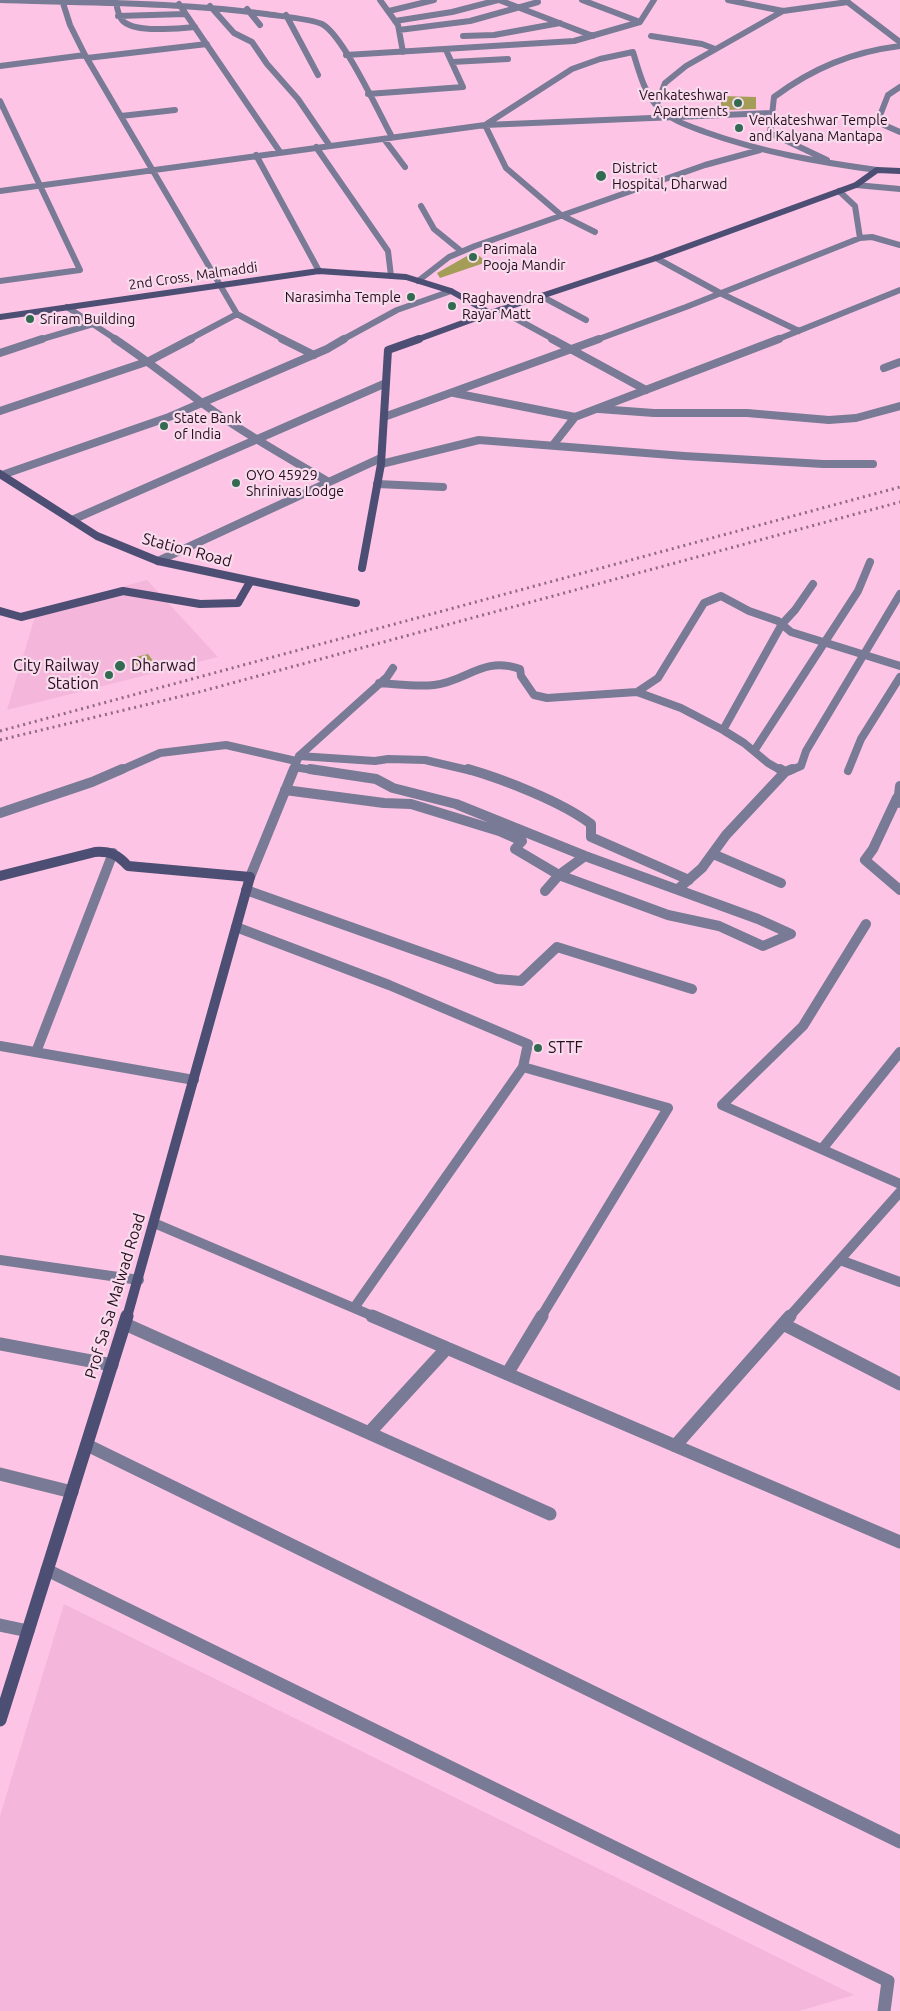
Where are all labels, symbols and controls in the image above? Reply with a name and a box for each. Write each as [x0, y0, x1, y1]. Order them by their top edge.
place label: Venkateshwar Apartments [639, 87, 728, 120]
marker: Venkateshwar Apartments [732, 97, 744, 109]
place label: Venkateshwar Temple and Kalyana Mantapa [749, 112, 888, 144]
marker: Venkateshwar Temple and Kalyana Mantapa [733, 122, 745, 134]
place label: District Hospital, Dharwad [612, 160, 728, 192]
marker: District Hospital, Dharwad [594, 169, 608, 183]
place label: Parimala Pooja Mandir [483, 241, 566, 274]
marker: Parimala Pooja Mandir [467, 251, 479, 263]
street label: 2nd Cross, Malmaddi [127, 259, 259, 293]
place label: Narasimha Temple [285, 289, 401, 305]
place label: Raghavendra Rayar Matt [462, 290, 544, 322]
marker: Narasimha Temple [405, 291, 417, 303]
marker: Raghavendra Rayar Matt [446, 300, 458, 312]
place label: Sriram Building [40, 311, 135, 327]
marker: Sriram Building [24, 313, 36, 325]
place label: State Bank of India [174, 410, 242, 442]
marker: State Bank of India [158, 420, 170, 432]
place label: OYO 45929 Shrinivas Lodge [246, 467, 344, 500]
marker: OYO 45929 Shrinivas Lodge [230, 477, 242, 489]
street label: Station Road [140, 529, 234, 571]
place label: City Railway Station [13, 656, 99, 694]
place label: Dharwad [131, 656, 196, 676]
marker: Dharwad [113, 659, 127, 673]
marker: City Railway Station [103, 669, 115, 681]
place label: STTF [548, 1038, 583, 1058]
marker: STTF [532, 1042, 544, 1054]
street label: Prof Sa Sa Malwad Road [81, 1211, 149, 1381]

